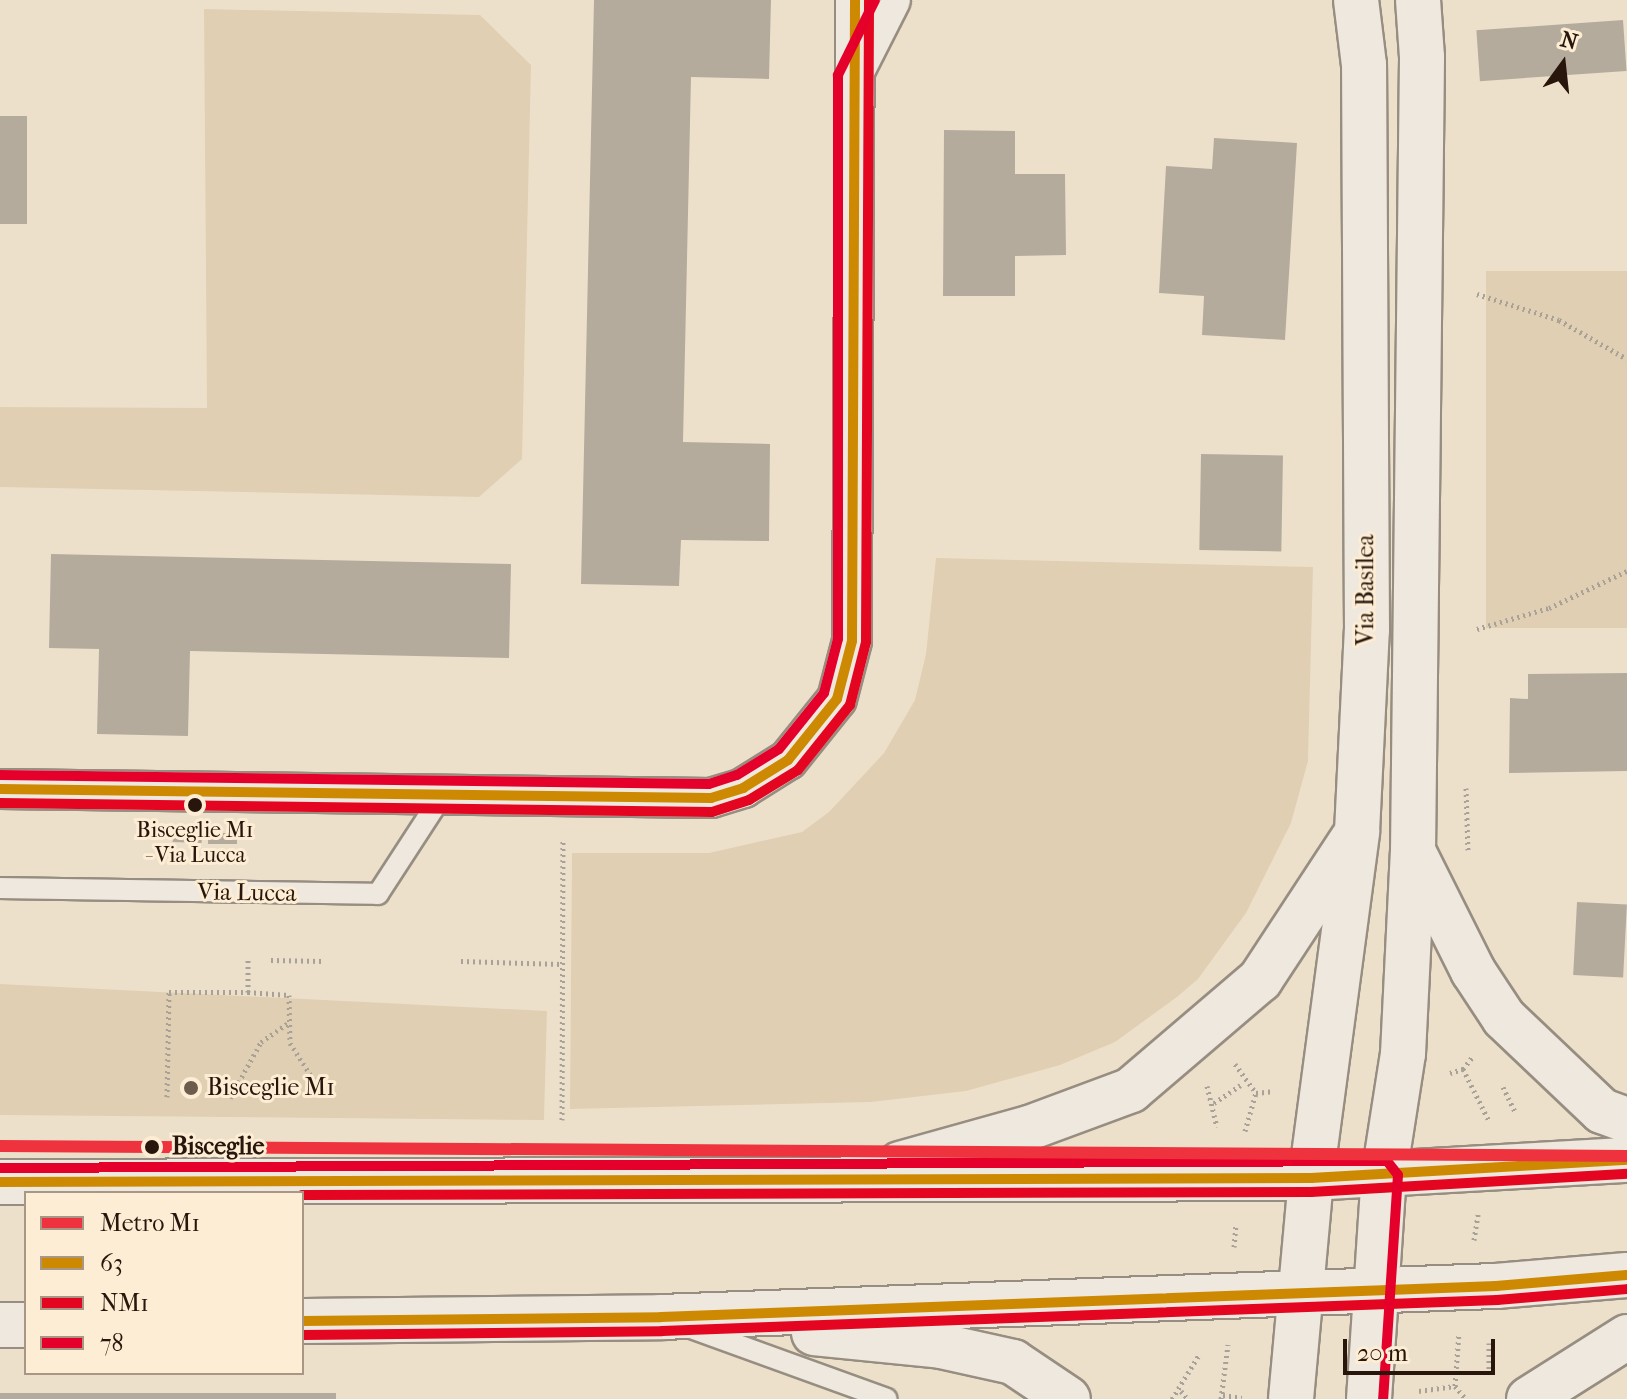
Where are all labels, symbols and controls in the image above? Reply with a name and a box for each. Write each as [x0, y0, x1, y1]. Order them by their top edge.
north arrow [1523, 24, 1603, 104]
text: N [1558, 26, 1581, 56]
street label: Via Basilea [1352, 535, 1380, 645]
marker: Bisceglie M1 - Via Lucca [187, 797, 203, 813]
place label: Bisceglie M1 - Via Lucca [136, 817, 254, 868]
street label: Via Lucca [197, 878, 297, 908]
place label: Bisceglie M1 [207, 1074, 335, 1102]
marker: Bisceglie M1 [182, 1079, 200, 1097]
place label: Bisceglie [172, 1133, 264, 1161]
marker: Bisceglie [139, 1134, 165, 1160]
legend [24, 1191, 304, 1375]
text: Metro M1 [100, 1209, 200, 1237]
text: 63 [100, 1249, 123, 1277]
text: NM1 [100, 1289, 149, 1317]
scale bar [1347, 1323, 1499, 1373]
text: 78 [100, 1329, 124, 1357]
text: 20 m [1357, 1339, 1408, 1367]

